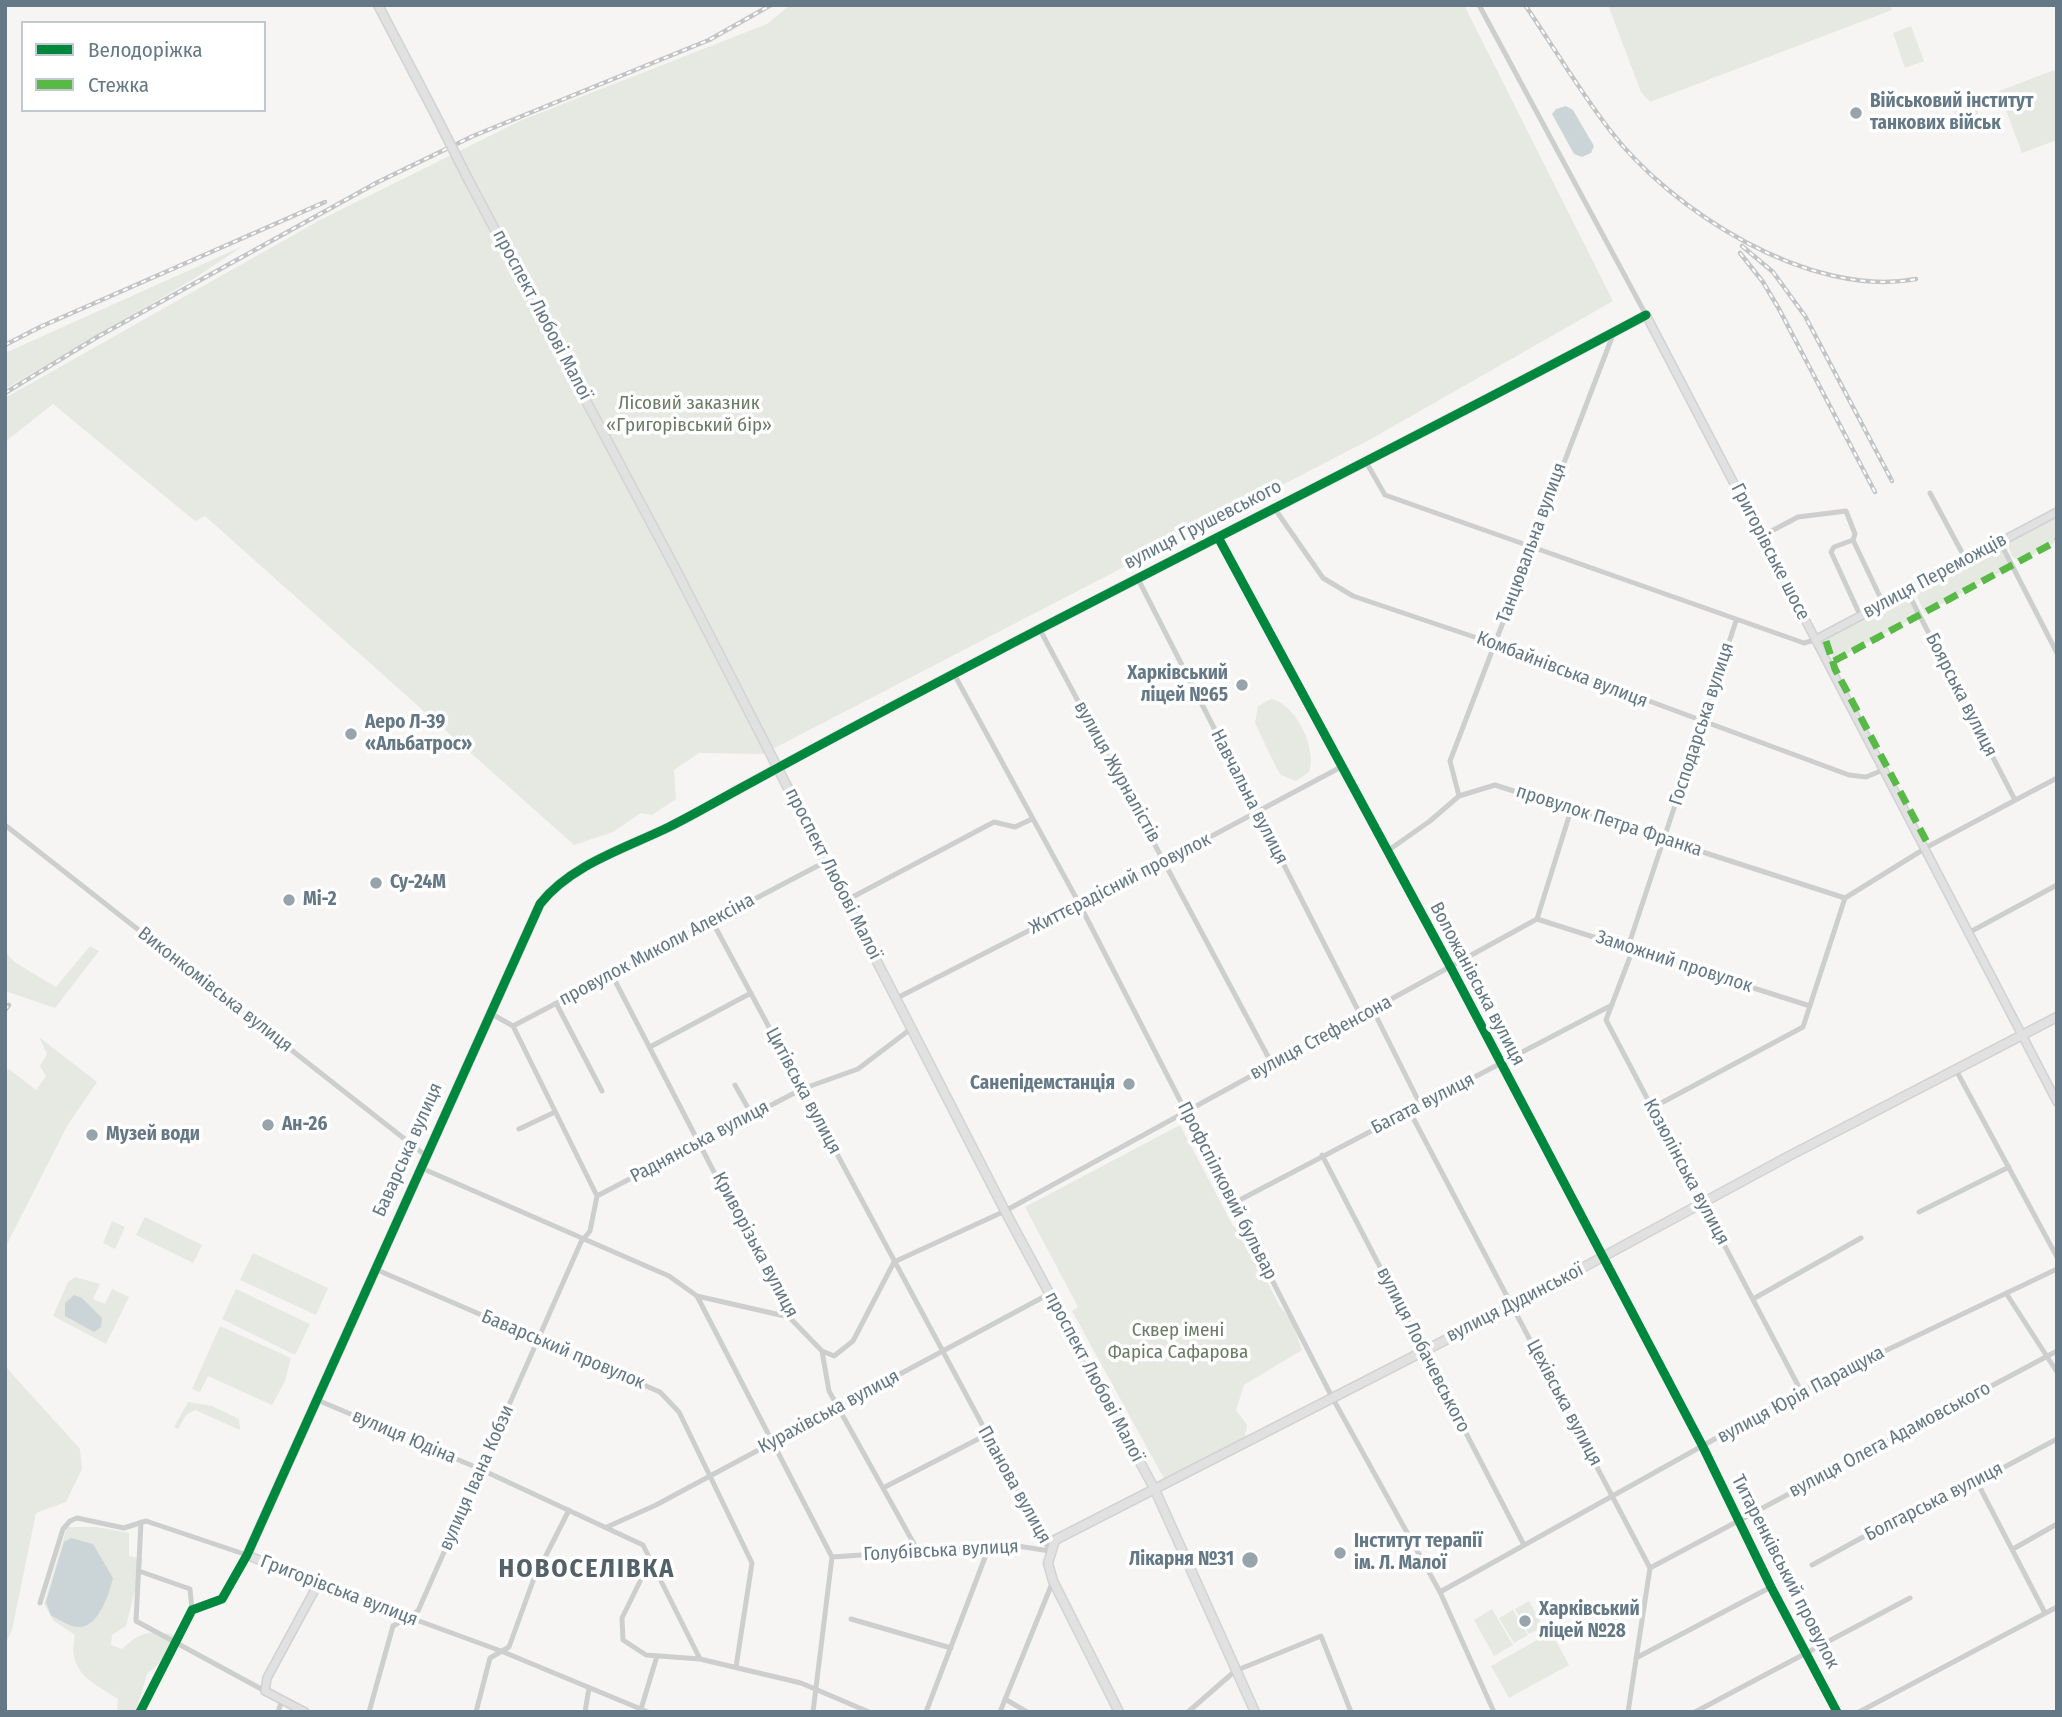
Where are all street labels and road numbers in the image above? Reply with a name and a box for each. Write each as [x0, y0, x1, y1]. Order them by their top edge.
street label: проспект Любові Малої [487, 226, 597, 404]
street label: Танцювальна вулиця [1492, 460, 1572, 626]
street label: вулиця Грушевського [1120, 475, 1286, 575]
street label: Григорівське шосе [1726, 480, 1814, 624]
street label: вулиця Переможців [1859, 528, 2011, 624]
street label: Комбайнівська вулиця [1473, 627, 1651, 713]
street label: Боярська вулиця [1920, 629, 2002, 761]
street label: Господарська вулиця [1665, 640, 1739, 808]
street label: вулиця Журналістів [1069, 697, 1165, 847]
street label: Навчальна вулиця [1205, 726, 1293, 868]
street label: провулок Петра Франка [1513, 780, 1705, 862]
street label: проспект Любові Малої [780, 784, 886, 964]
street label: Життєрадісний провулок [1025, 828, 1215, 940]
street label: провулок Миколи Алексіна [555, 889, 759, 1011]
street label: Воложанівська вулиця [1424, 898, 1530, 1070]
street label: Виконкомівська вулиця [133, 922, 297, 1058]
street label: Заможний провулок [1593, 926, 1755, 998]
street label: вулиця Стефенсона [1246, 991, 1396, 1085]
street label: Цитівська вулиця [760, 1024, 846, 1158]
street label: Багата вулиця [1368, 1068, 1478, 1140]
street label: Баварська вулиця [368, 1079, 448, 1221]
street label: Козюлінська вулиця [1638, 1095, 1734, 1249]
street label: Раднянська вулиця [627, 1096, 773, 1188]
street label: Профспілковий бульвар [1172, 1098, 1282, 1284]
street label: Криворізька вулиця [707, 1168, 803, 1322]
street label: вулиця Дудинської [1443, 1259, 1587, 1347]
street label: вулиця Лобачевського [1371, 1264, 1475, 1436]
street label: проспект Любові Малої [1039, 1288, 1149, 1466]
street label: Баварський провулок [478, 1305, 648, 1395]
street label: Цехівська вулиця [1521, 1336, 1607, 1470]
street label: вулиця Юрія Паращука [1714, 1341, 1888, 1449]
street label: Курахівська вулиця [755, 1365, 903, 1459]
street label: вулиця Олега Адамовського [1785, 1377, 1995, 1503]
street label: вулиця Івана Кобзи [435, 1402, 519, 1554]
street label: вулиця Юдіна [349, 1405, 459, 1469]
street label: Планова вулиця [972, 1422, 1056, 1548]
street label: Болгарська вулиця [1861, 1457, 2007, 1547]
street label: Титаренківський провулок [1726, 1471, 1844, 1673]
street label: Голубівська вулиця [863, 1536, 1019, 1566]
street label: Григорівська вулиця [257, 1550, 421, 1632]

